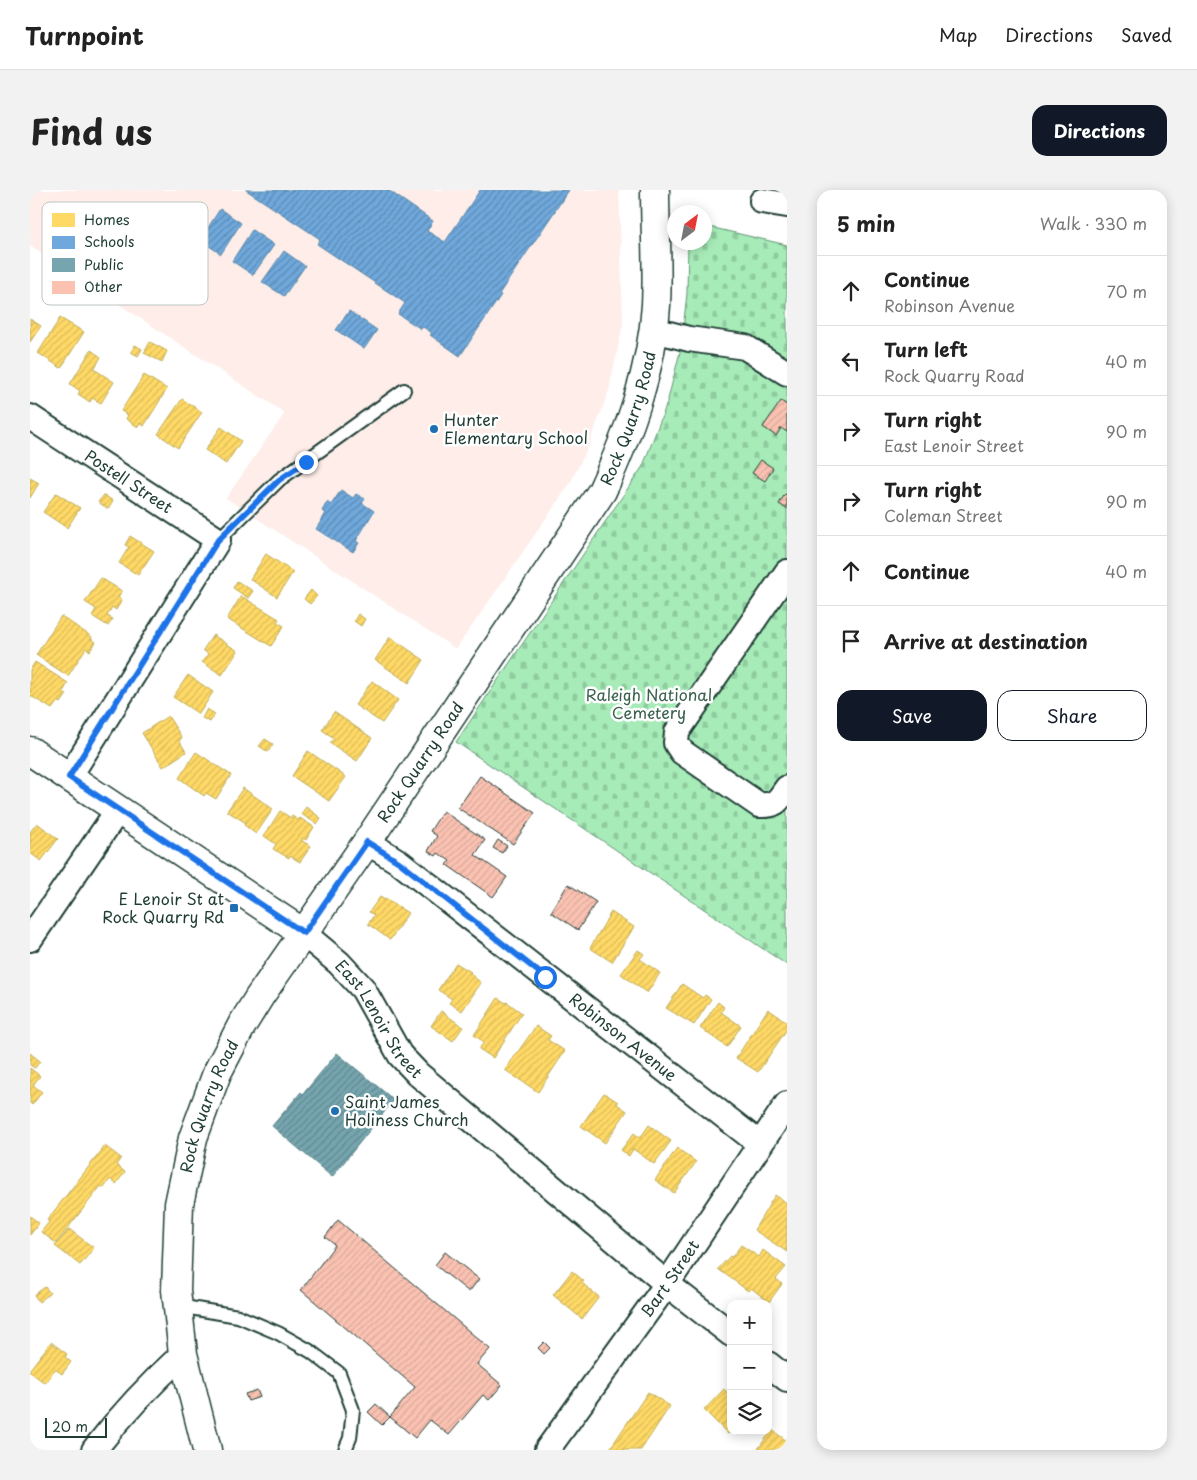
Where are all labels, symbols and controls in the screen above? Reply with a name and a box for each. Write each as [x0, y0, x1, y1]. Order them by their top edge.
text: Turnpoint [25, 17, 144, 53]
text: Map [939, 21, 977, 48]
text: Directions [1005, 21, 1093, 48]
text: Saved [1121, 21, 1172, 48]
text: Find us [30, 104, 152, 157]
button: Directions [1032, 105, 1167, 156]
legend [42, 202, 208, 305]
north arrow [667, 205, 712, 250]
text: 5 min [837, 207, 895, 239]
text: Homes [84, 209, 130, 230]
text: Walk · 330 m [1040, 211, 1147, 235]
text: Schools [84, 231, 134, 252]
text: Public [84, 254, 124, 275]
text: Continue [884, 265, 970, 293]
text: Other [84, 276, 123, 297]
icon: ahead [837, 277, 865, 305]
text: 70 m [1107, 279, 1147, 303]
text: Robinson Avenue [884, 293, 1015, 317]
text: Turn left [884, 335, 968, 363]
icon: left [837, 347, 865, 375]
street label: Rock Quarry Road [593, 349, 661, 489]
text: 40 m [1105, 349, 1147, 373]
text: Rock Quarry Road [884, 363, 1025, 387]
text: Turn right [884, 405, 982, 433]
place label: Hunter Elementary School [444, 407, 588, 449]
icon: right [837, 417, 865, 445]
text: 90 m [1106, 419, 1147, 443]
marker: Hunter Elementary School [428, 423, 440, 435]
text: East Lenoir Street [884, 433, 1024, 457]
street label: Postell Street [81, 443, 178, 519]
route end [295, 451, 318, 474]
text: Turn right [884, 475, 982, 503]
icon: right [837, 487, 865, 515]
text: 90 m [1106, 489, 1147, 513]
text: Coleman Street [884, 503, 1002, 527]
icon: ahead [837, 557, 865, 585]
text: Continue [884, 557, 970, 585]
text: 40 m [1105, 559, 1147, 583]
icon: arrive [837, 627, 865, 655]
text: Arrive at destination [884, 627, 1088, 655]
park label: Raleigh National Cemetery [586, 682, 712, 724]
button: Save [837, 690, 987, 741]
button: Share [997, 690, 1147, 741]
street label: Rock Quarry Road [371, 696, 469, 827]
place label: E Lenoir St at Rock Quarry Rd [102, 886, 224, 928]
marker: E Lenoir St at Rock Quarry Rd [228, 902, 240, 914]
street label: East Lenoir Street [330, 954, 429, 1083]
route start [534, 966, 557, 989]
street label: Robinson Avenue [565, 986, 683, 1086]
street label: Rock Quarry Road [173, 1035, 243, 1175]
place label: Saint James Holiness Church [345, 1089, 469, 1131]
marker: Saint James Holiness Church [329, 1105, 341, 1117]
street label: Bart Street [634, 1234, 705, 1322]
map controls [727, 1300, 772, 1435]
button: + [727, 1300, 772, 1345]
button: − [727, 1345, 772, 1390]
button: layers [727, 1390, 772, 1435]
scale bar [45, 1415, 108, 1438]
text: 20 m [52, 1416, 88, 1437]

